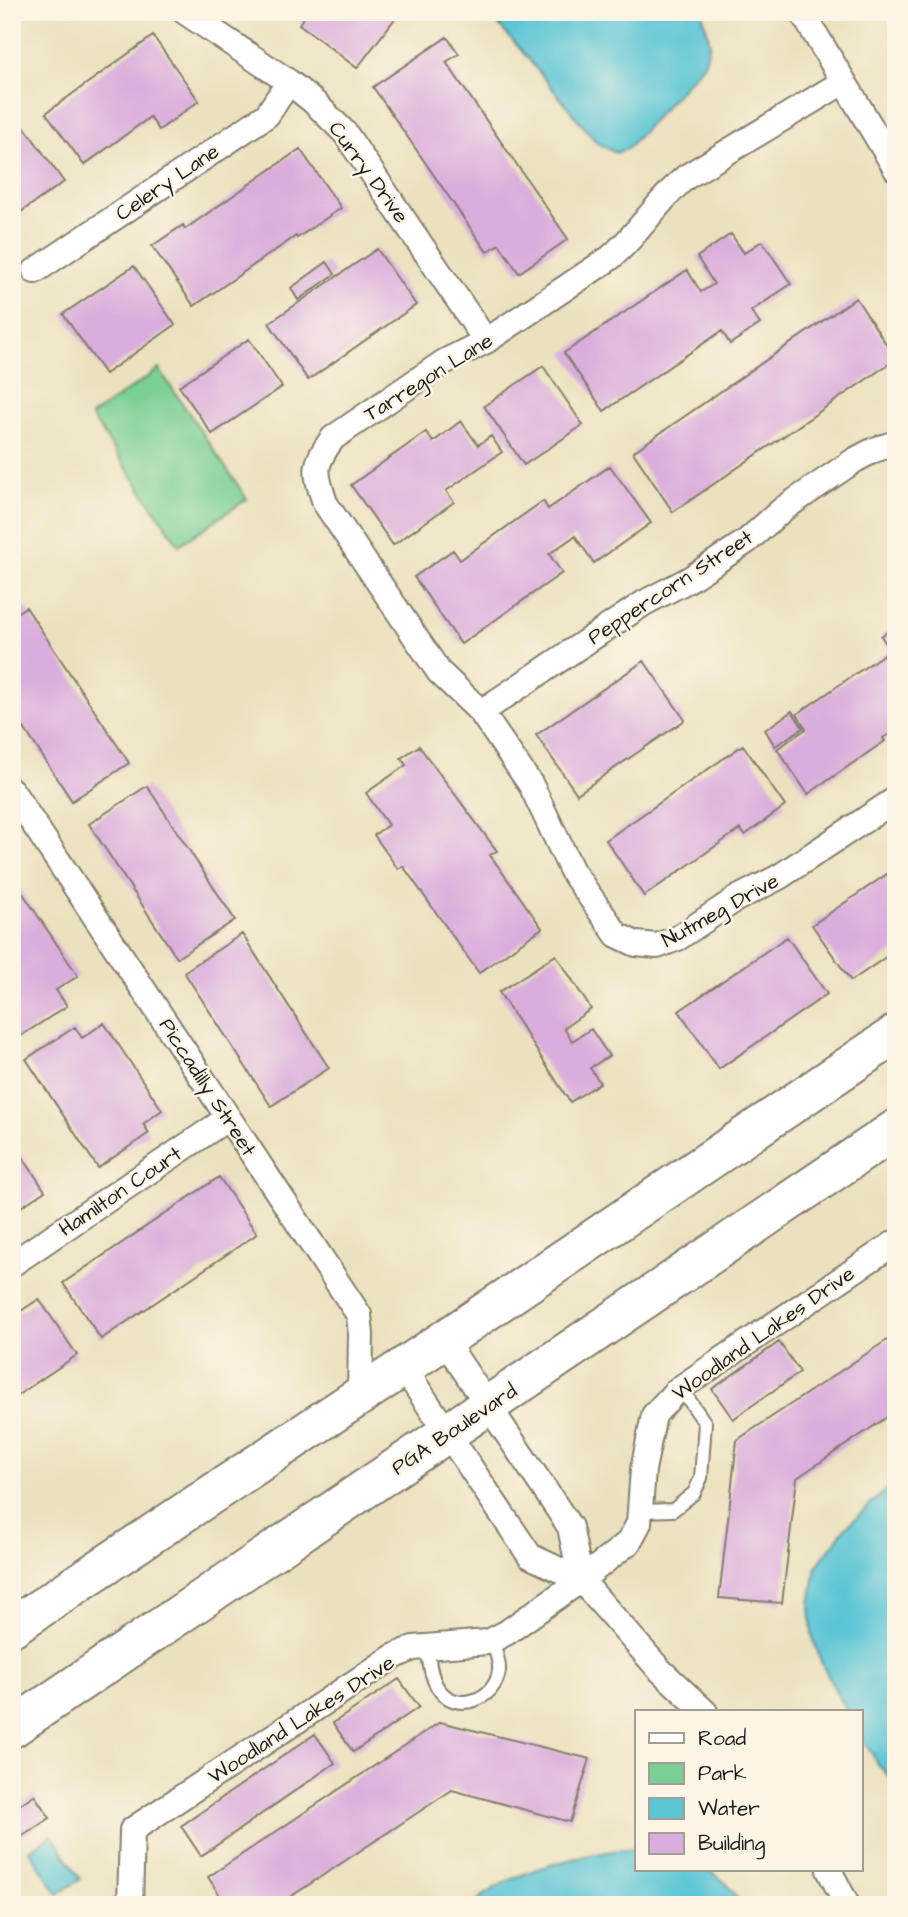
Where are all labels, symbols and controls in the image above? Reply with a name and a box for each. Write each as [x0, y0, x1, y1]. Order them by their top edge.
street label: Curry Drive [320, 116, 415, 230]
street label: Celery Lane [110, 137, 226, 230]
street label: Tarregon Lane [358, 326, 499, 430]
street label: Peppercorn Street [582, 523, 759, 653]
street label: Nutmeg Drive [656, 866, 785, 956]
street label: Piccadilly Street [150, 1013, 263, 1163]
street label: Hamilton Court [53, 1139, 188, 1243]
street label: Woodland Lakes Drive [666, 1259, 860, 1407]
street label: PGA Boulevard [386, 1377, 523, 1482]
street label: Woodland Lakes Drive [202, 1648, 400, 1791]
legend [635, 1710, 862, 1871]
text: Road [698, 1724, 746, 1753]
text: Park [698, 1759, 747, 1788]
text: Water [698, 1794, 760, 1823]
text: Building [698, 1829, 766, 1860]

